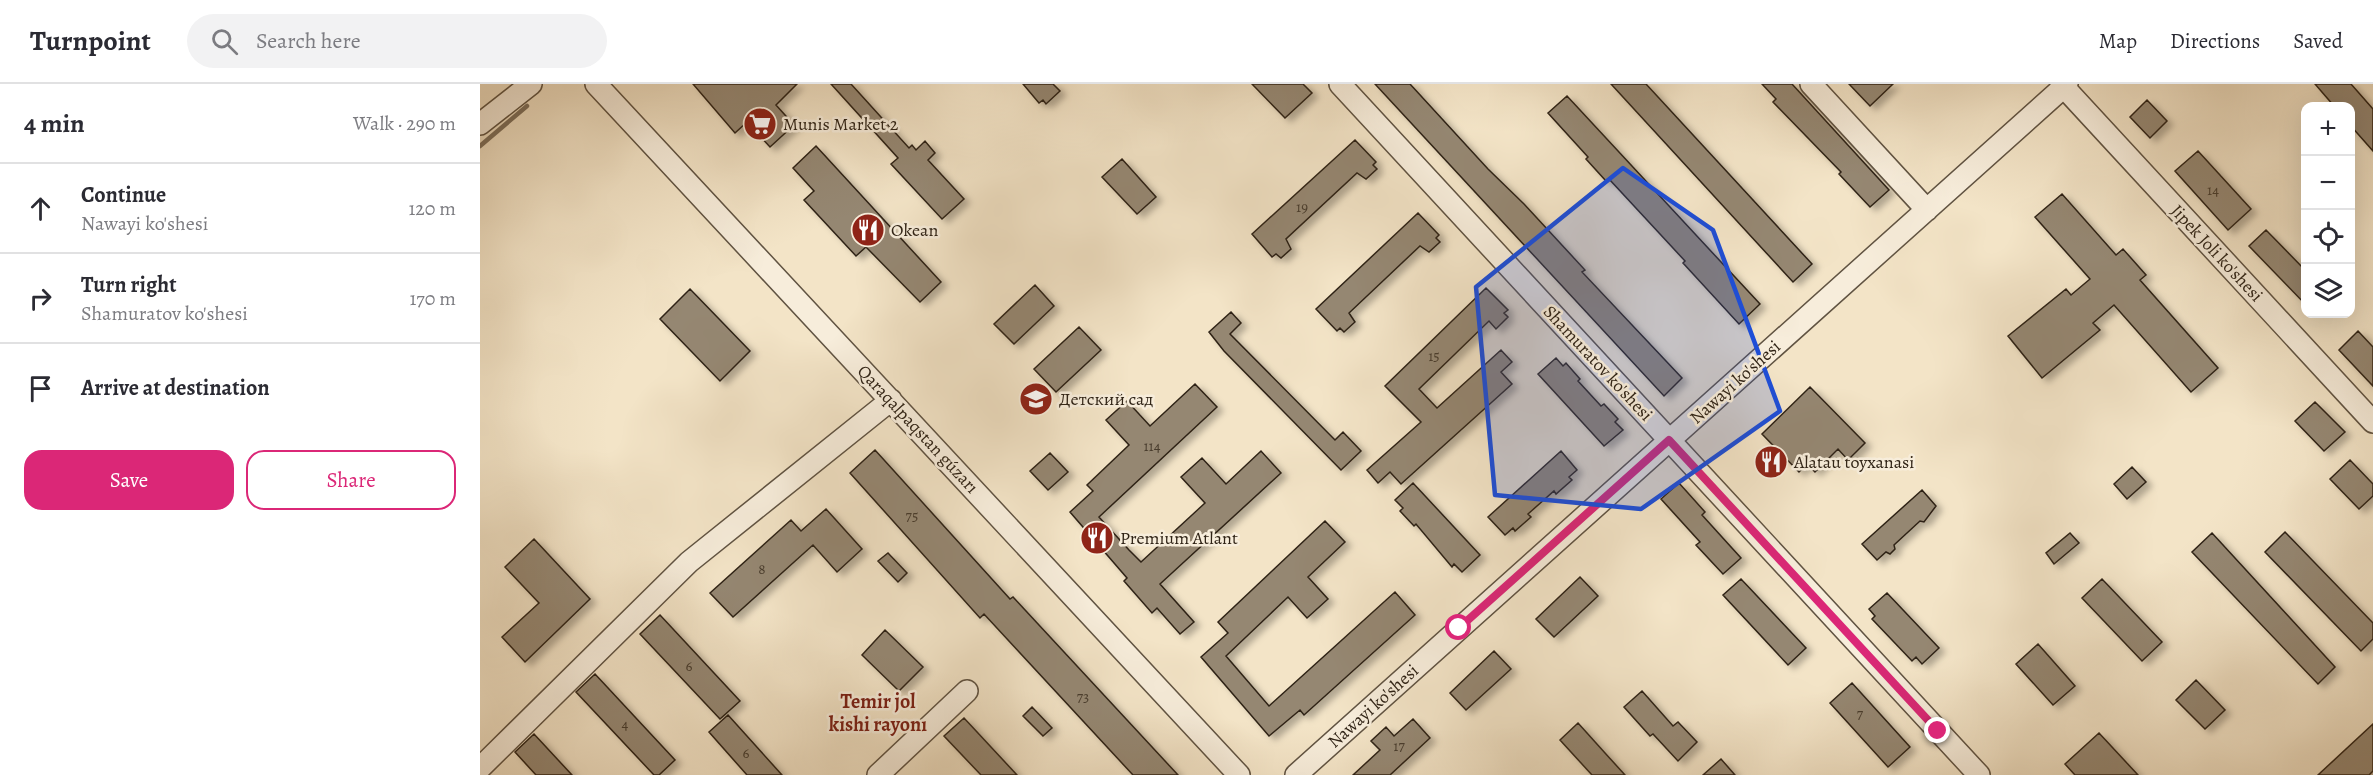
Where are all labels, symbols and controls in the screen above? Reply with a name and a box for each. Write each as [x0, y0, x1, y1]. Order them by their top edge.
search box [187, 14, 607, 68]
text: Turnpoint [30, 22, 151, 60]
icon: search [208, 25, 241, 58]
text: Search here [256, 26, 361, 56]
text: Map [2099, 27, 2137, 55]
text: Directions [2170, 27, 2260, 55]
text: Saved [2293, 27, 2343, 55]
map controls [2301, 102, 2355, 318]
button: + [2301, 102, 2355, 156]
text: 4 min [24, 106, 85, 141]
supermarket icon: Munis Market 2 [742, 106, 778, 142]
text: Walk · 290 m [353, 110, 456, 137]
place label: Munis Market 2 [783, 112, 899, 136]
button: − [2301, 156, 2355, 210]
text: Continue [81, 180, 166, 210]
house number: 14 [2207, 180, 2219, 200]
icon: ahead [24, 192, 57, 225]
text: 120 m [408, 195, 456, 222]
house number: 19 [1296, 197, 1308, 217]
street label: Jipek Joli ko'shesi [2166, 199, 2268, 307]
text: Nawayi ko'shesi [81, 210, 208, 237]
button: locate [2301, 210, 2355, 264]
restaurant icon: Okean [850, 212, 886, 248]
place label: Okean [891, 218, 938, 242]
button: layers [2301, 264, 2355, 318]
text: Turn right [81, 270, 177, 300]
icon: right [24, 282, 57, 315]
text: 170 m [410, 285, 456, 312]
text: Shamuratov ko'shesi [81, 300, 248, 327]
street label: Shamuratov ko'shesi [1538, 300, 1658, 426]
street label: Nawayi ko'shesi [1684, 335, 1786, 429]
house number: 15 [1428, 346, 1440, 366]
street label: Qaraqalpaqstan gúzarı [852, 360, 984, 498]
icon: arrive [24, 372, 57, 405]
text: Arrive at destination [81, 373, 270, 403]
school or university icon: Детский сад [1018, 381, 1054, 417]
place label: Детский сад [1059, 387, 1153, 411]
house number: 114 [1143, 436, 1161, 456]
restaurant icon: Alatau toyxanasi [1753, 444, 1789, 480]
button: Save [24, 450, 234, 510]
button: Share [246, 450, 456, 510]
place label: Alatau toyxanasi [1793, 450, 1914, 474]
house number: 75 [906, 506, 918, 526]
restaurant icon: Premium Atlant [1079, 520, 1115, 556]
place label: Premium Atlant [1120, 526, 1238, 550]
house number: 8 [758, 559, 766, 579]
route start [1445, 614, 1471, 640]
house number: 6 [686, 656, 693, 676]
street label: Nawayi ko'shesi [1322, 659, 1424, 753]
house number: 73 [1077, 687, 1089, 707]
district label: Temir jol kishi rayonı [829, 688, 927, 738]
house number: 7 [1857, 704, 1864, 724]
house number: 4 [622, 714, 629, 734]
route end [1924, 717, 1950, 743]
house number: 17 [1393, 736, 1405, 756]
house number: 6 [743, 743, 750, 763]

